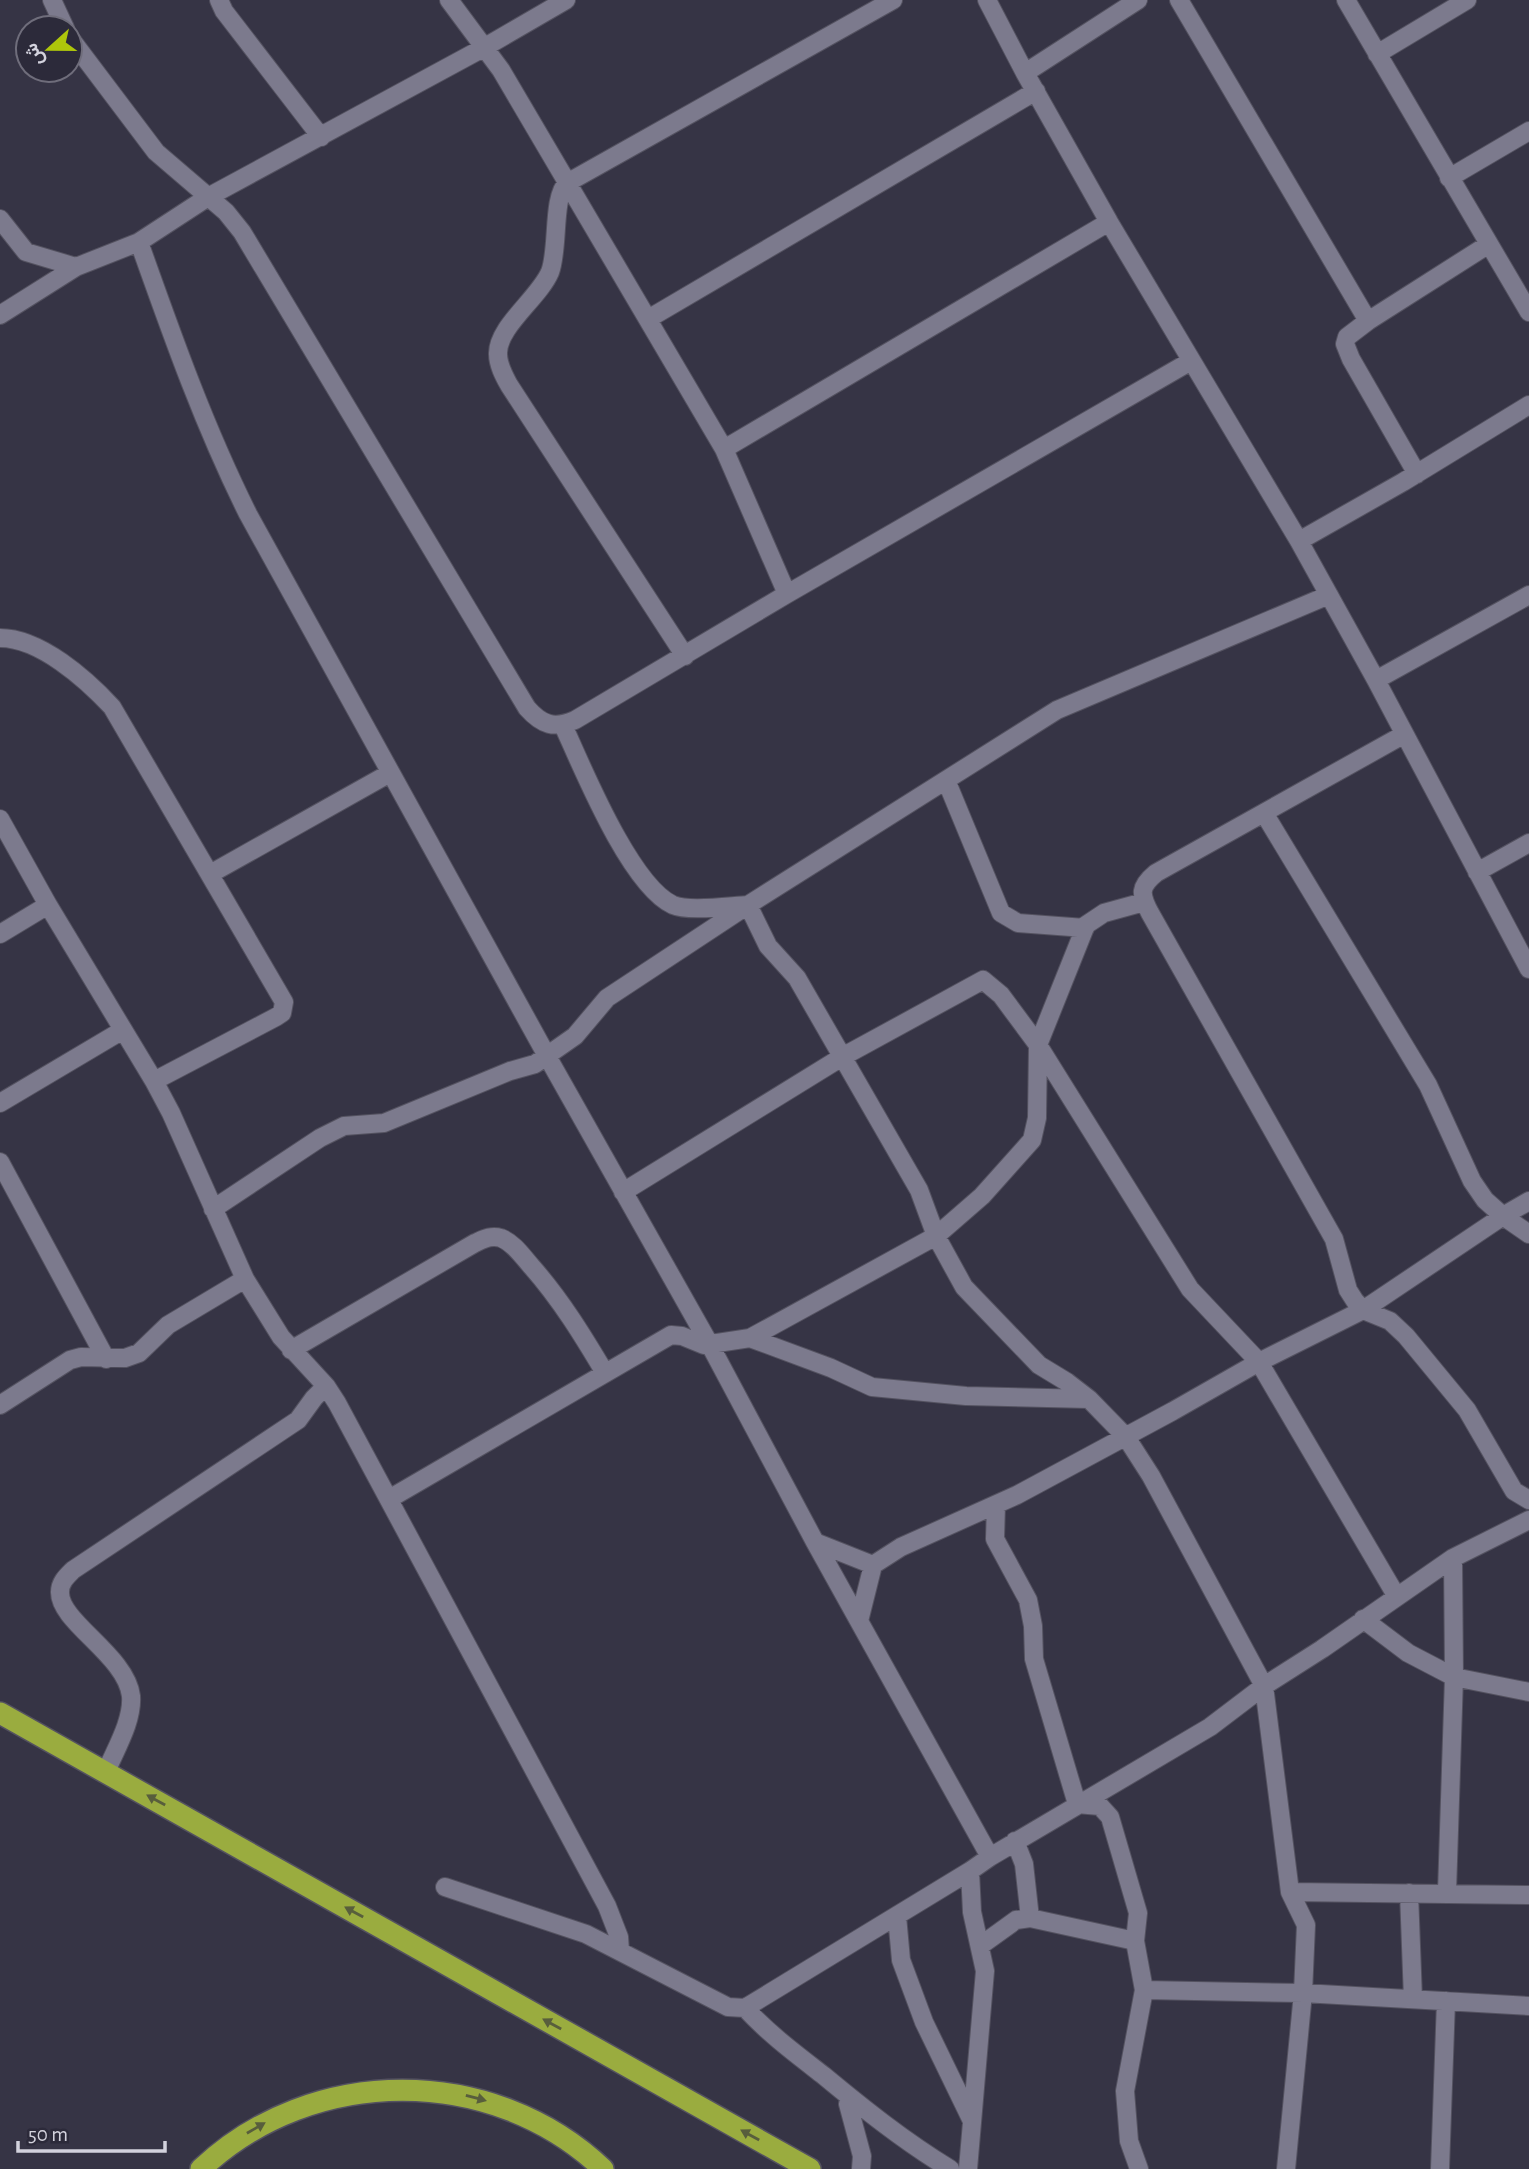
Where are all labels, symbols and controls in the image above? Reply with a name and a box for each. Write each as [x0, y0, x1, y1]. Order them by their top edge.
north arrow [14, 14, 84, 84]
text: ش [22, 40, 48, 69]
one-way arrow [146, 1794, 165, 1806]
one-way arrow [344, 1906, 364, 1918]
one-way arrow [542, 2018, 562, 2030]
one-way arrow [466, 2094, 487, 2104]
scale bar [18, 2110, 164, 2154]
one-way arrow [246, 2122, 265, 2135]
text: 50 m [28, 2124, 68, 2145]
one-way arrow [741, 2129, 760, 2142]

